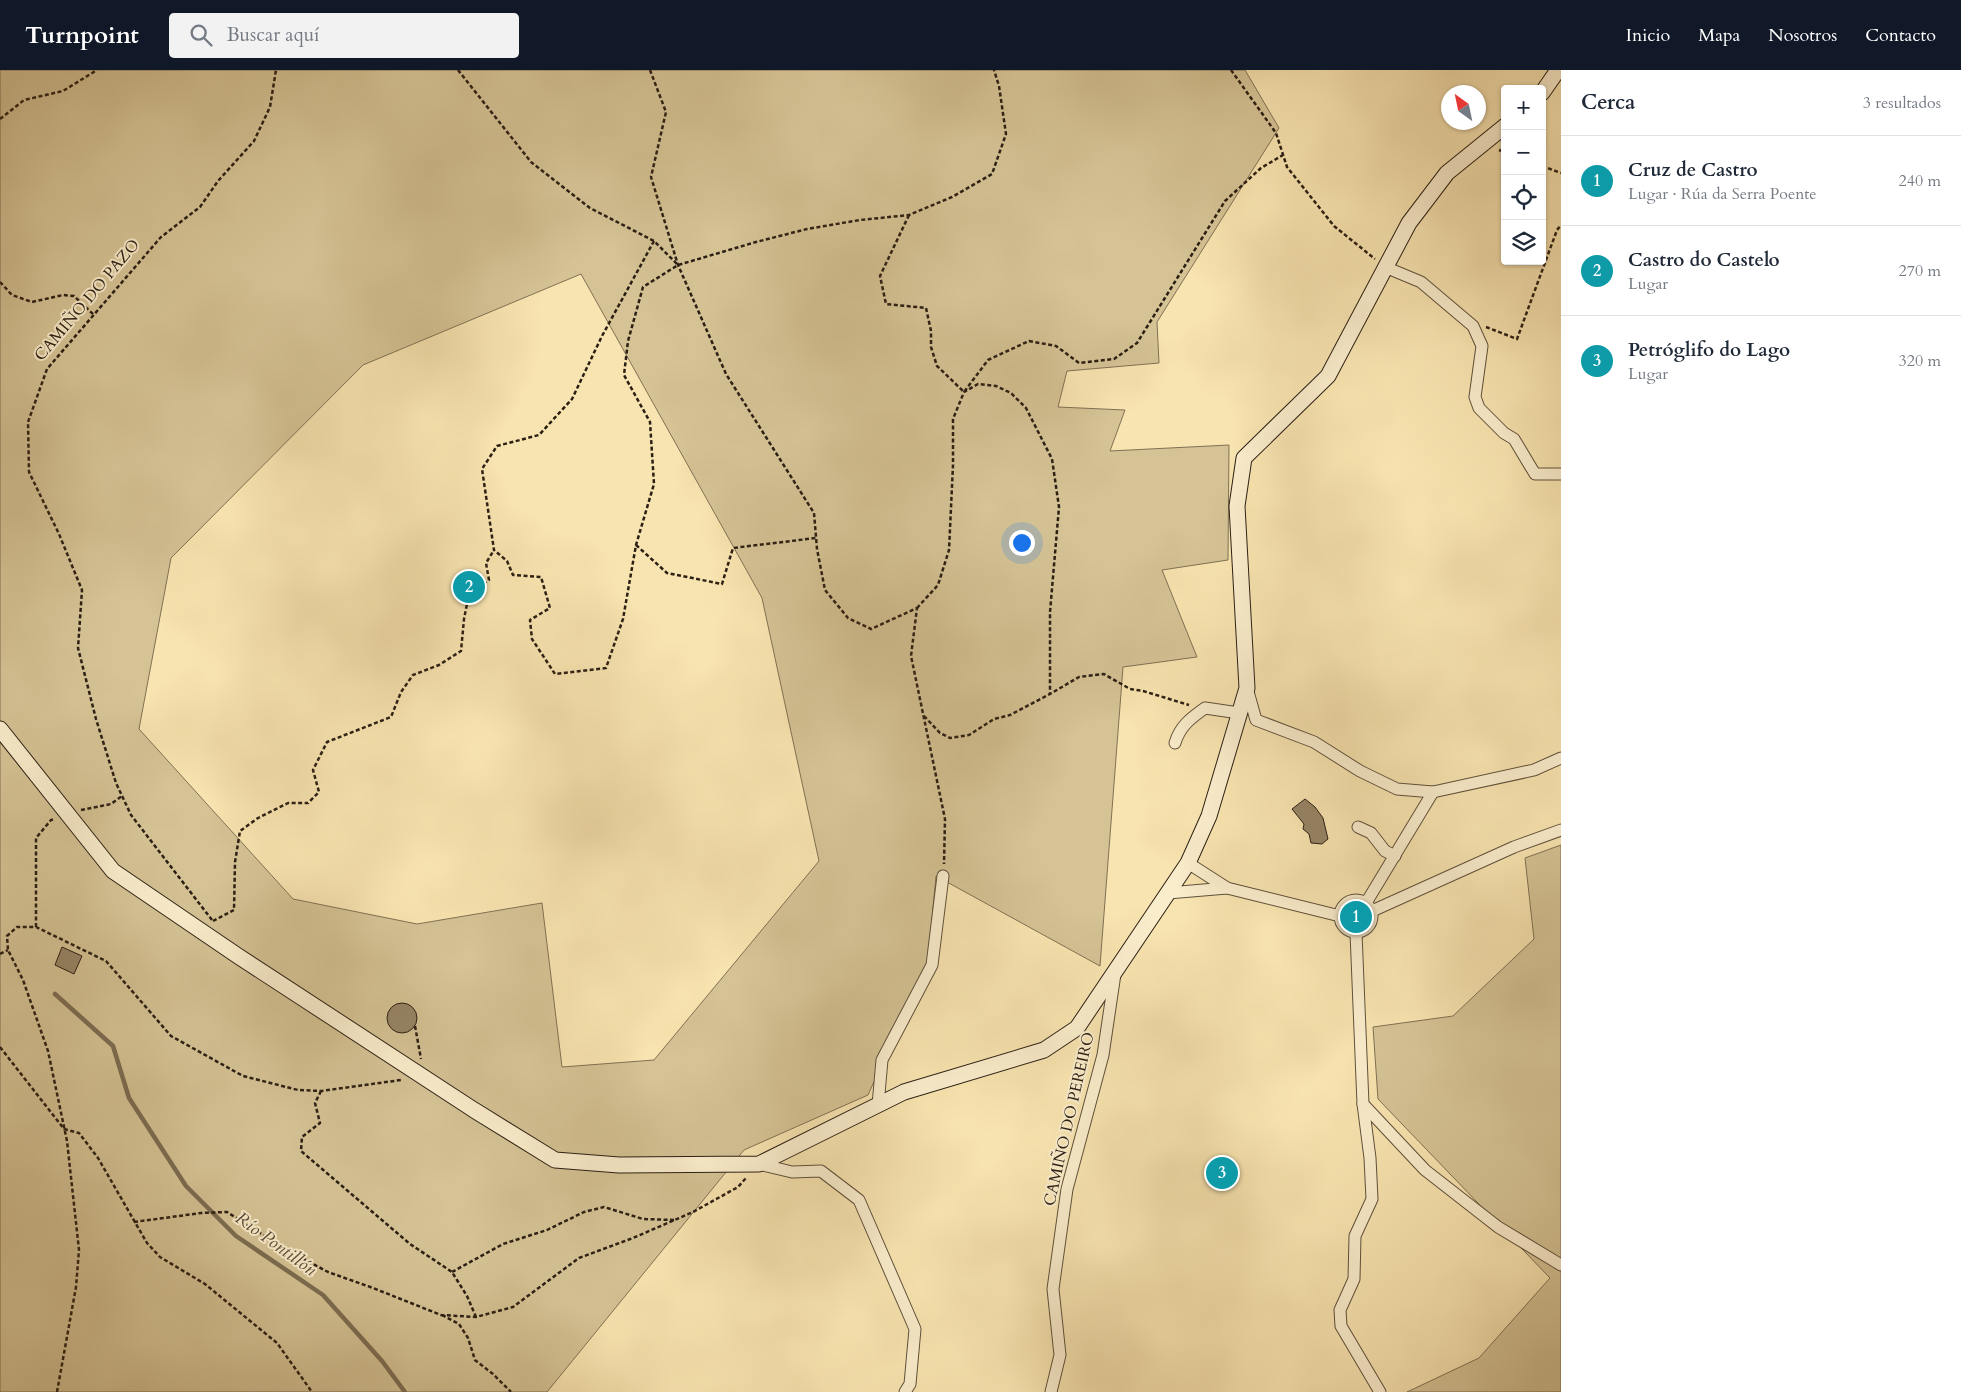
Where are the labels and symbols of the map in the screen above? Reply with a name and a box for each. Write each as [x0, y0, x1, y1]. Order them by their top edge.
north arrow [1441, 85, 1486, 130]
street label: CAMIÑO DO PAZO [29, 234, 145, 366]
your location [1009, 530, 1035, 556]
pin: 2 [453, 568, 485, 606]
pin: 1 [1340, 898, 1372, 936]
street label: CAMIÑO DO PEREIRO [1038, 1030, 1100, 1208]
pin: 3 [1206, 1154, 1238, 1192]
water label: Río Pontillón [230, 1206, 322, 1282]

